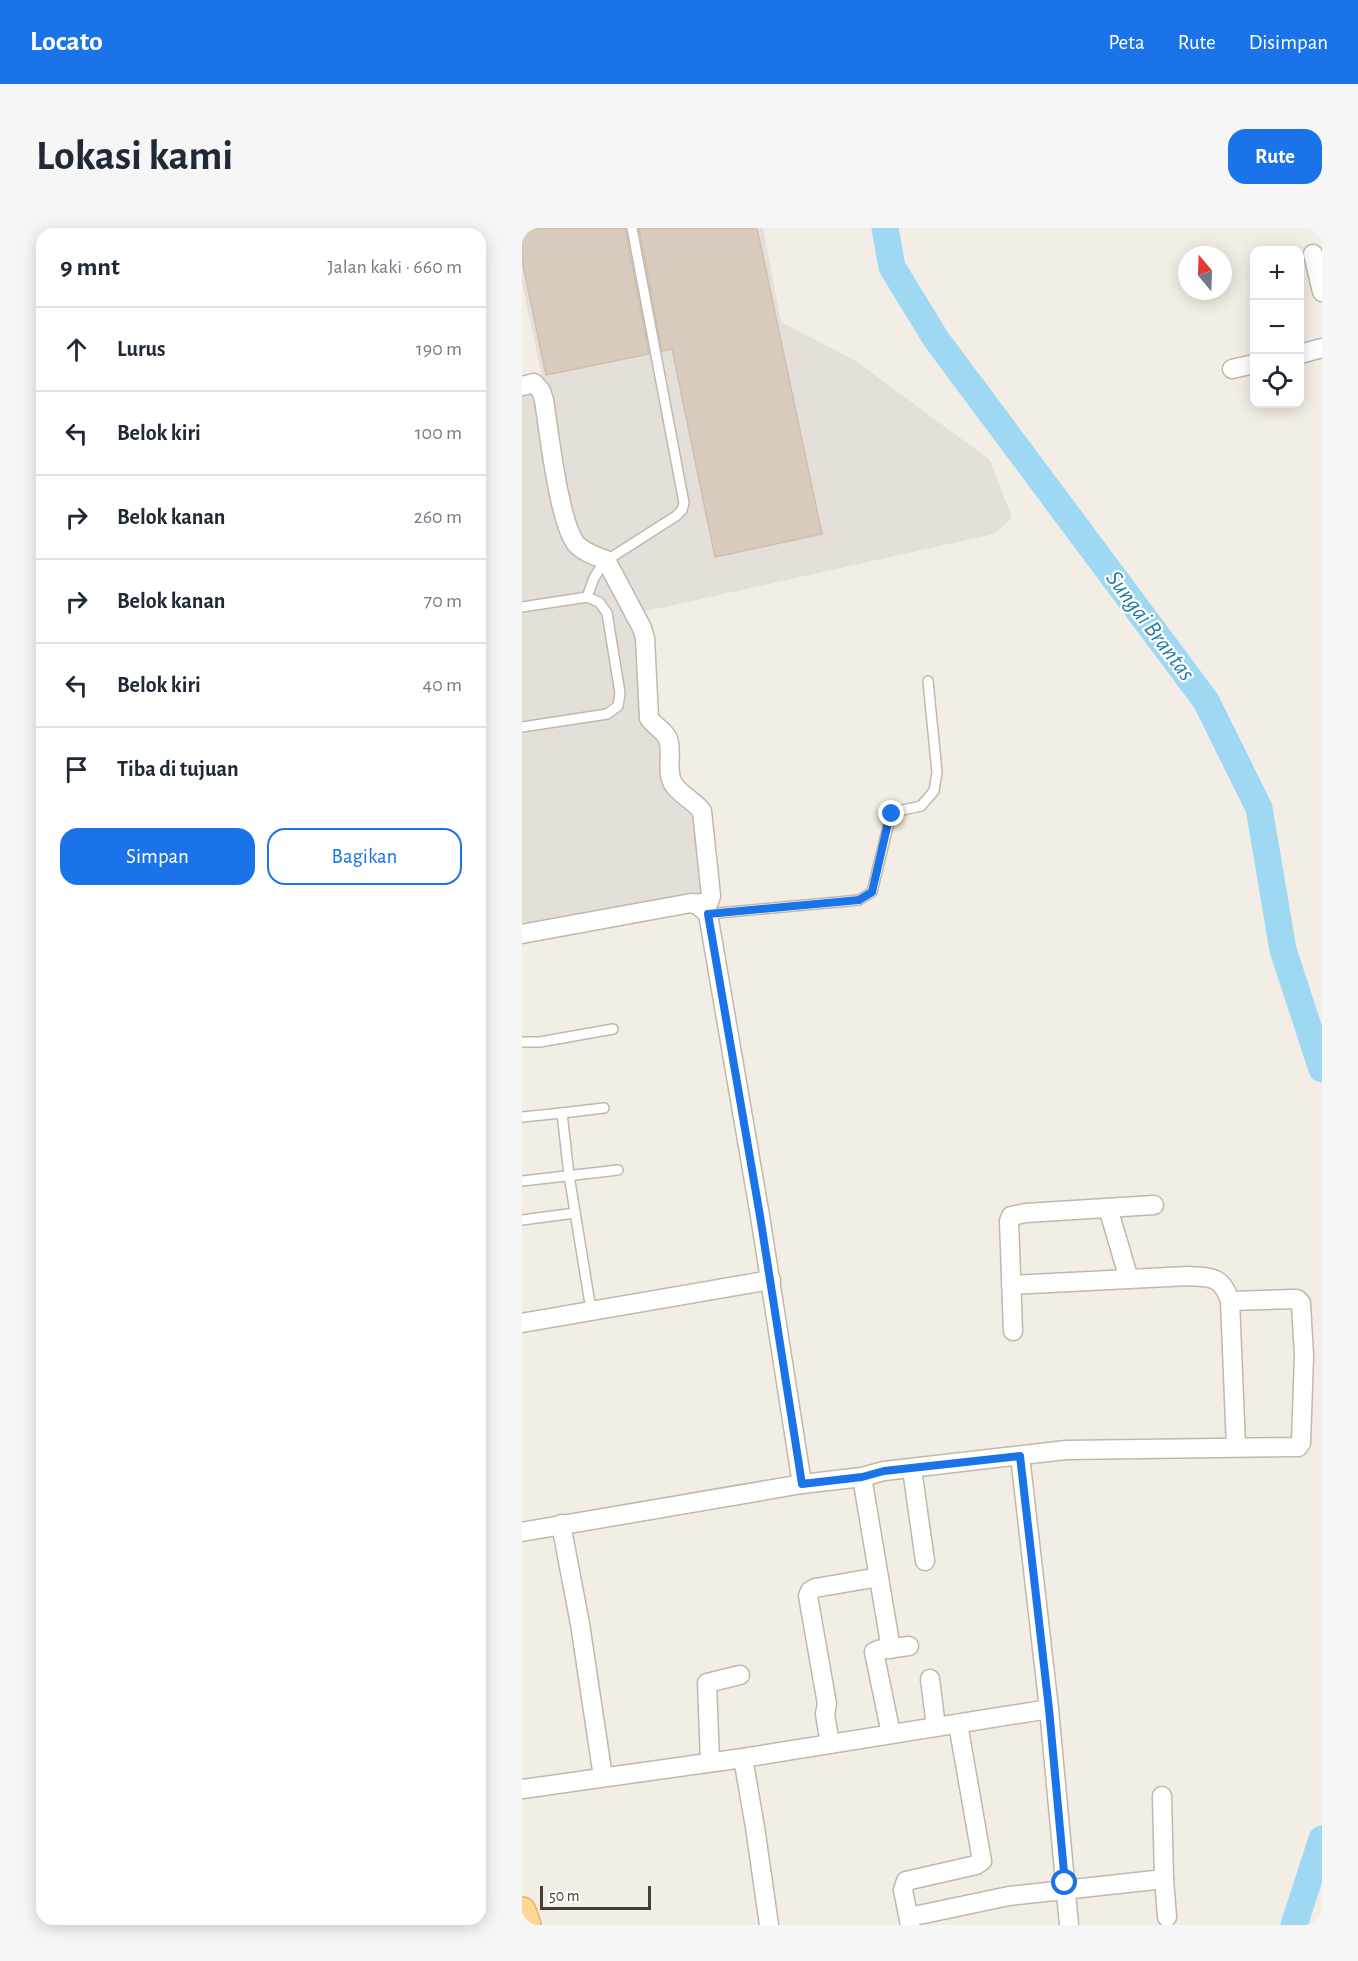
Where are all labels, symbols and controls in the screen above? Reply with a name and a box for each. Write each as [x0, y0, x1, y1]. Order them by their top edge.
text: Locato [30, 28, 103, 56]
text: Peta [1109, 32, 1145, 53]
text: Rute [1178, 32, 1216, 53]
text: Disimpan [1249, 32, 1328, 53]
button: Rute [1228, 129, 1322, 184]
text: Lokasi kami [36, 135, 233, 177]
north arrow [1178, 246, 1232, 300]
map controls [1250, 246, 1304, 408]
button: + [1250, 246, 1304, 300]
text: 9 mnt [60, 254, 120, 280]
text: Jalan kaki · 660 m [328, 257, 462, 277]
button: − [1250, 300, 1304, 354]
icon: ahead [60, 333, 93, 366]
text: Lurus [117, 338, 166, 360]
text: 190 m [416, 339, 462, 359]
button: locate [1250, 354, 1304, 408]
icon: left [60, 417, 93, 450]
text: Belok kiri [117, 422, 201, 444]
text: 100 m [415, 423, 462, 443]
icon: right [60, 501, 93, 534]
text: Belok kanan [117, 506, 225, 528]
text: 260 m [414, 507, 462, 527]
water label: Sungai Brantas [1101, 567, 1199, 686]
icon: right [60, 585, 93, 618]
text: Belok kanan [117, 590, 225, 612]
text: 70 m [424, 591, 462, 611]
icon: left [60, 669, 93, 702]
text: Belok kiri [117, 674, 201, 696]
text: 40 m [423, 675, 462, 695]
icon: arrive [60, 753, 93, 786]
text: Tiba di tujuan [117, 758, 239, 780]
route end [878, 800, 904, 826]
button: Simpan [60, 828, 255, 885]
button: Bagikan [267, 828, 462, 885]
route start [1051, 1869, 1077, 1895]
scale bar [540, 1883, 651, 1910]
text: 50 m [549, 1888, 580, 1904]

